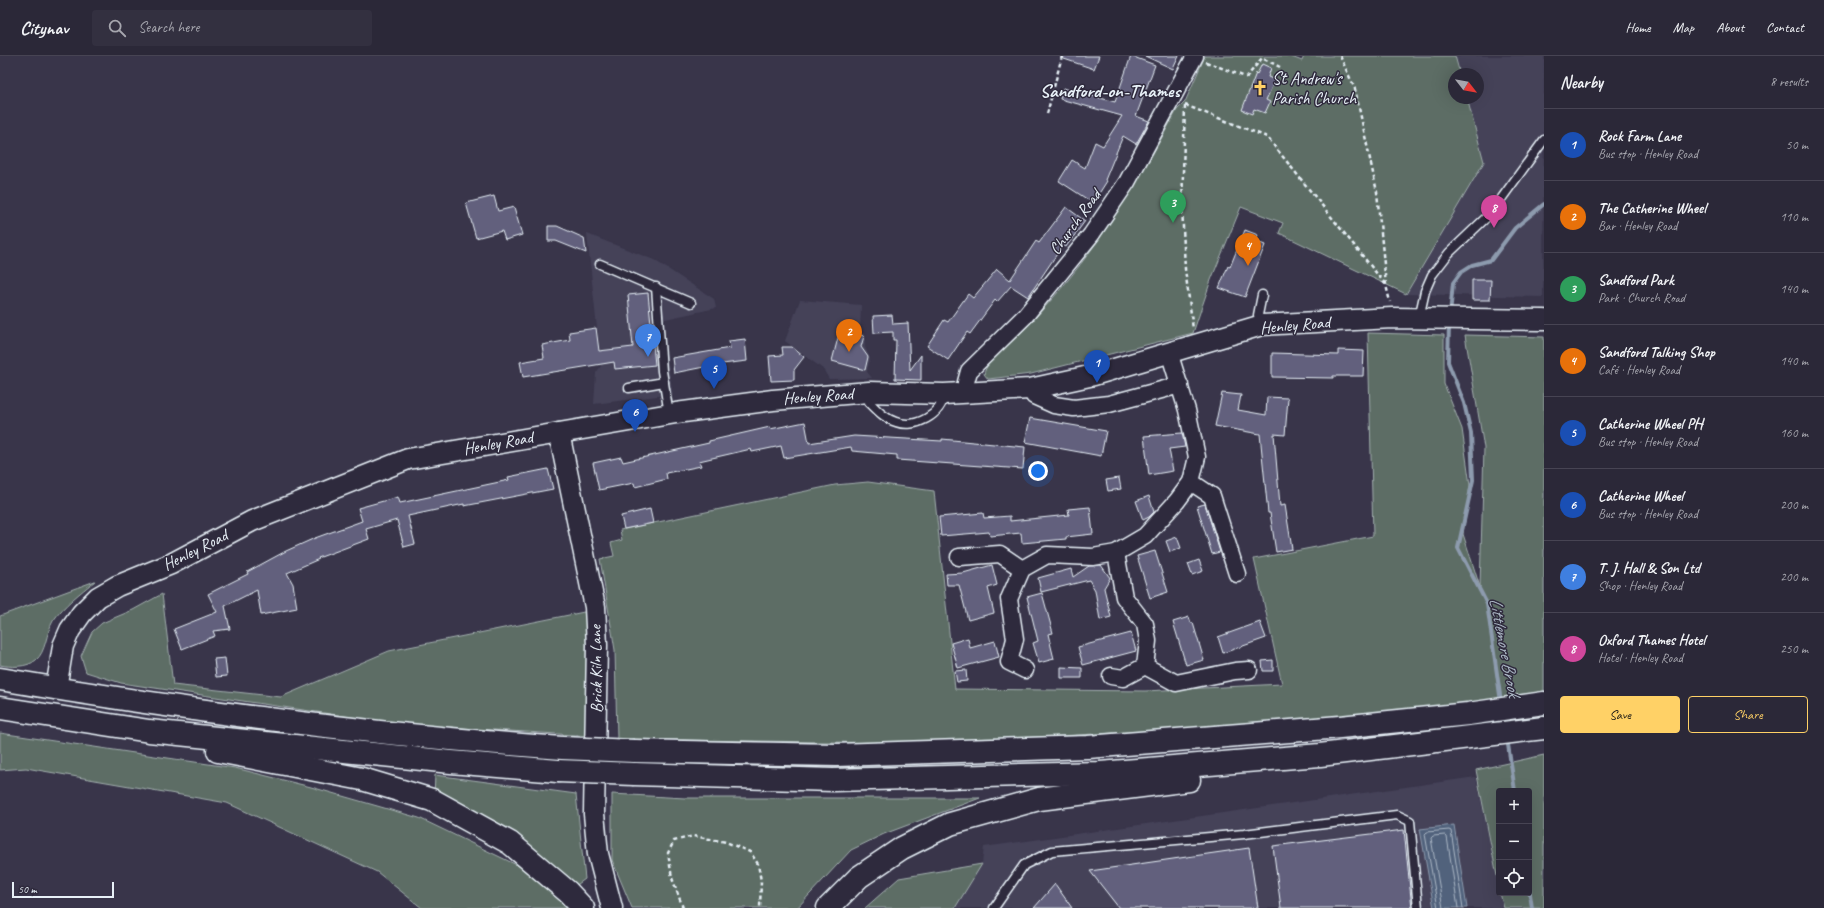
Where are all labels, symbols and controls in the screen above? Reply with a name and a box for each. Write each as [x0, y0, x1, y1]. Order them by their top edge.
search box [92, 10, 372, 46]
text: Citynav [20, 16, 68, 40]
icon: search [106, 17, 128, 39]
text: Search here [138, 18, 199, 37]
text: Home [1625, 19, 1651, 36]
text: Map [1673, 19, 1694, 36]
text: About [1716, 19, 1744, 36]
text: Contact [1766, 19, 1804, 36]
place label: St Andrew's Parish Church [1272, 68, 1357, 109]
north arrow [1448, 68, 1484, 104]
text: Nearby [1560, 72, 1603, 93]
text: 8 results [1770, 74, 1808, 90]
district label: Sandford-on-Thames [1040, 79, 1182, 103]
church icon: St Andrew's Parish Church [1251, 79, 1269, 97]
text: Rock Farm Lane [1598, 127, 1681, 146]
text: 1 [1570, 137, 1576, 153]
text: 50 m [1786, 137, 1808, 153]
text: Bus stop · Henley Road [1598, 146, 1698, 162]
street label: Church Road [1044, 183, 1108, 259]
pin: 3 [1160, 190, 1186, 223]
pin: 8 [1481, 195, 1507, 228]
text: The Catherine Wheel [1598, 199, 1706, 218]
text: 2 [1570, 209, 1576, 225]
text: 110 m [1780, 209, 1808, 225]
text: Bar · Henley Road [1598, 218, 1677, 234]
pin: 4 [1235, 233, 1261, 266]
text: Sandford Park [1598, 271, 1674, 290]
text: 3 [1570, 281, 1576, 297]
text: 140 m [1780, 281, 1808, 297]
text: Park · Church Road [1598, 290, 1685, 306]
street label: Henley Road [1259, 311, 1333, 339]
pin: 2 [836, 319, 862, 352]
pin: 7 [635, 324, 661, 357]
text: Sandford Talking Shop [1598, 343, 1715, 362]
pin: 1 [1084, 350, 1110, 383]
text: 4 [1570, 353, 1576, 369]
text: 140 m [1780, 353, 1808, 369]
pin: 5 [701, 356, 727, 389]
text: Café · Henley Road [1598, 362, 1680, 378]
street label: Henley Road [782, 383, 856, 409]
pin: 6 [622, 399, 648, 432]
text: Catherine Wheel PH [1598, 415, 1702, 434]
text: 5 [1570, 425, 1576, 441]
text: 160 m [1780, 425, 1808, 441]
street label: Henley Road [462, 426, 537, 459]
text: Bus stop · Henley Road [1598, 434, 1698, 450]
your location [1028, 461, 1048, 481]
text: Catherine Wheel [1598, 487, 1683, 506]
text: 6 [1570, 497, 1576, 513]
text: 200 m [1780, 497, 1808, 513]
text: Bus stop · Henley Road [1598, 506, 1698, 522]
street label: Henley Road [159, 524, 233, 575]
text: T. J. Hall & Son Ltd [1598, 559, 1700, 578]
text: 7 [1570, 569, 1576, 585]
text: 200 m [1780, 569, 1808, 585]
text: Shop · Henley Road [1598, 578, 1682, 594]
water label: Littlemore Brook [1485, 596, 1526, 702]
street label: Brick Kiln Lane [585, 623, 607, 713]
text: Oxford Thames Hotel [1598, 631, 1705, 650]
text: 8 [1570, 641, 1576, 657]
text: 250 m [1780, 641, 1808, 657]
text: Hotel · Henley Road [1598, 650, 1683, 666]
button: Save [1560, 696, 1680, 733]
button: Share [1688, 696, 1808, 733]
map controls [1496, 788, 1532, 896]
button: + [1496, 788, 1532, 824]
button: − [1496, 824, 1532, 860]
button: locate [1496, 860, 1532, 896]
scale bar [12, 880, 114, 899]
text: 50 m [18, 882, 37, 896]

